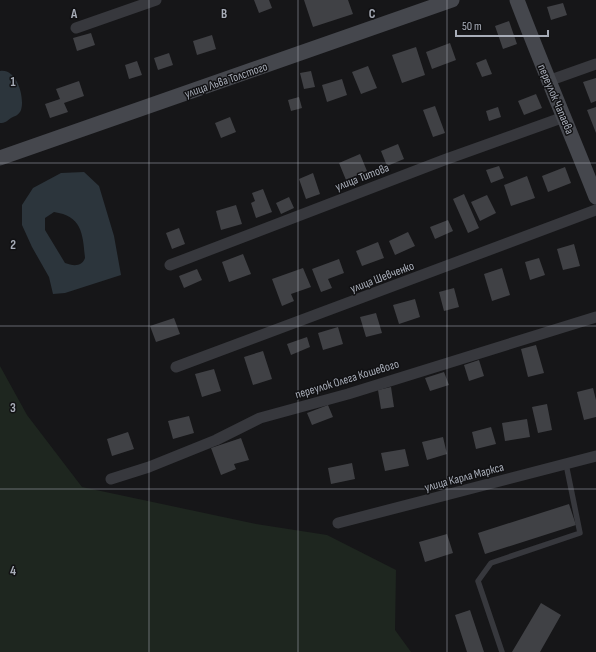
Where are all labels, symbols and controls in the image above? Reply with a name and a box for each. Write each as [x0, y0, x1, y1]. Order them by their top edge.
text: A [70, 6, 78, 22]
text: B [221, 6, 227, 22]
text: C [369, 6, 376, 22]
scale bar [456, 12, 548, 38]
text: 50 m [462, 19, 482, 34]
street label: улица Льва Толстого [183, 59, 270, 102]
street label: переулок Чапаева [534, 62, 577, 137]
text: 1 [10, 74, 16, 90]
street label: улица Титова [333, 160, 392, 195]
text: 2 [10, 237, 16, 253]
street label: улица Шевченко [348, 258, 416, 297]
street label: переулок Олега Кошевого [293, 357, 401, 402]
text: 3 [10, 400, 16, 416]
street label: улица Карла Маркса [423, 460, 506, 495]
text: 4 [10, 563, 16, 579]

